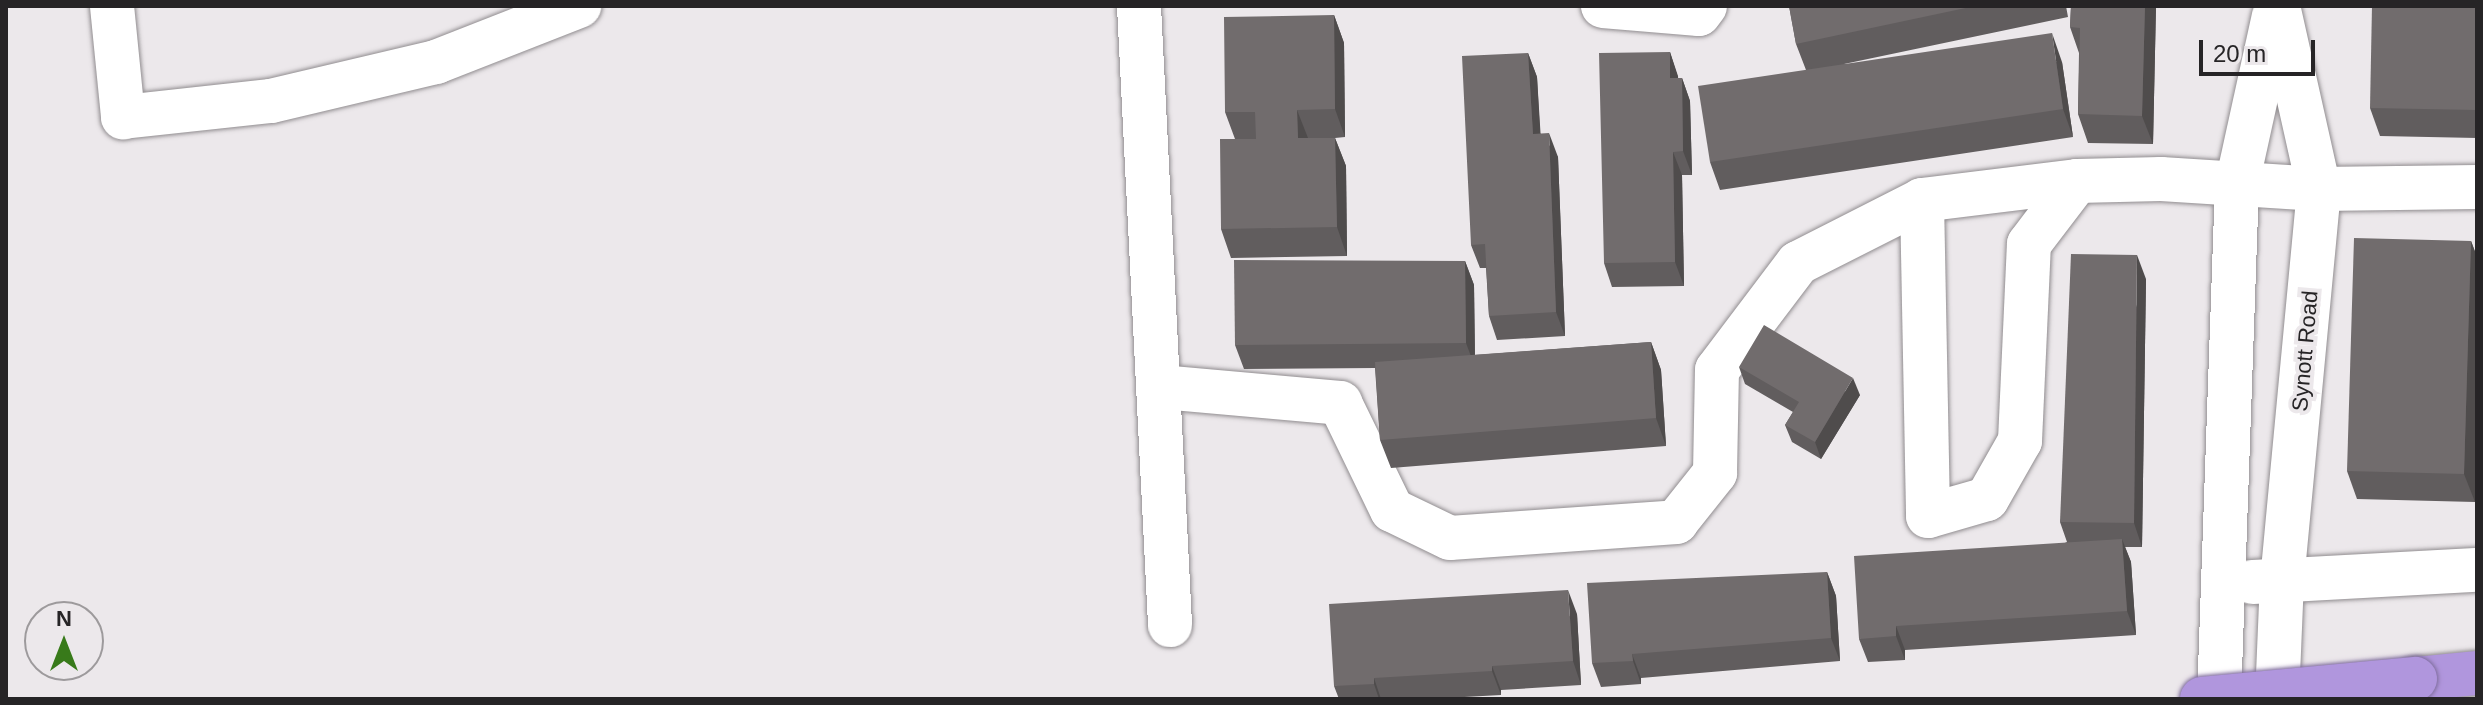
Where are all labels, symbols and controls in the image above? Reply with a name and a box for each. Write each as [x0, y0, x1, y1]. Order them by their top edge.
scale bar [2203, 24, 2319, 74]
text: 20 m [2213, 40, 2266, 67]
street label: Synott Road [2287, 290, 2323, 412]
north arrow [24, 601, 104, 681]
text: N [56, 606, 72, 631]

